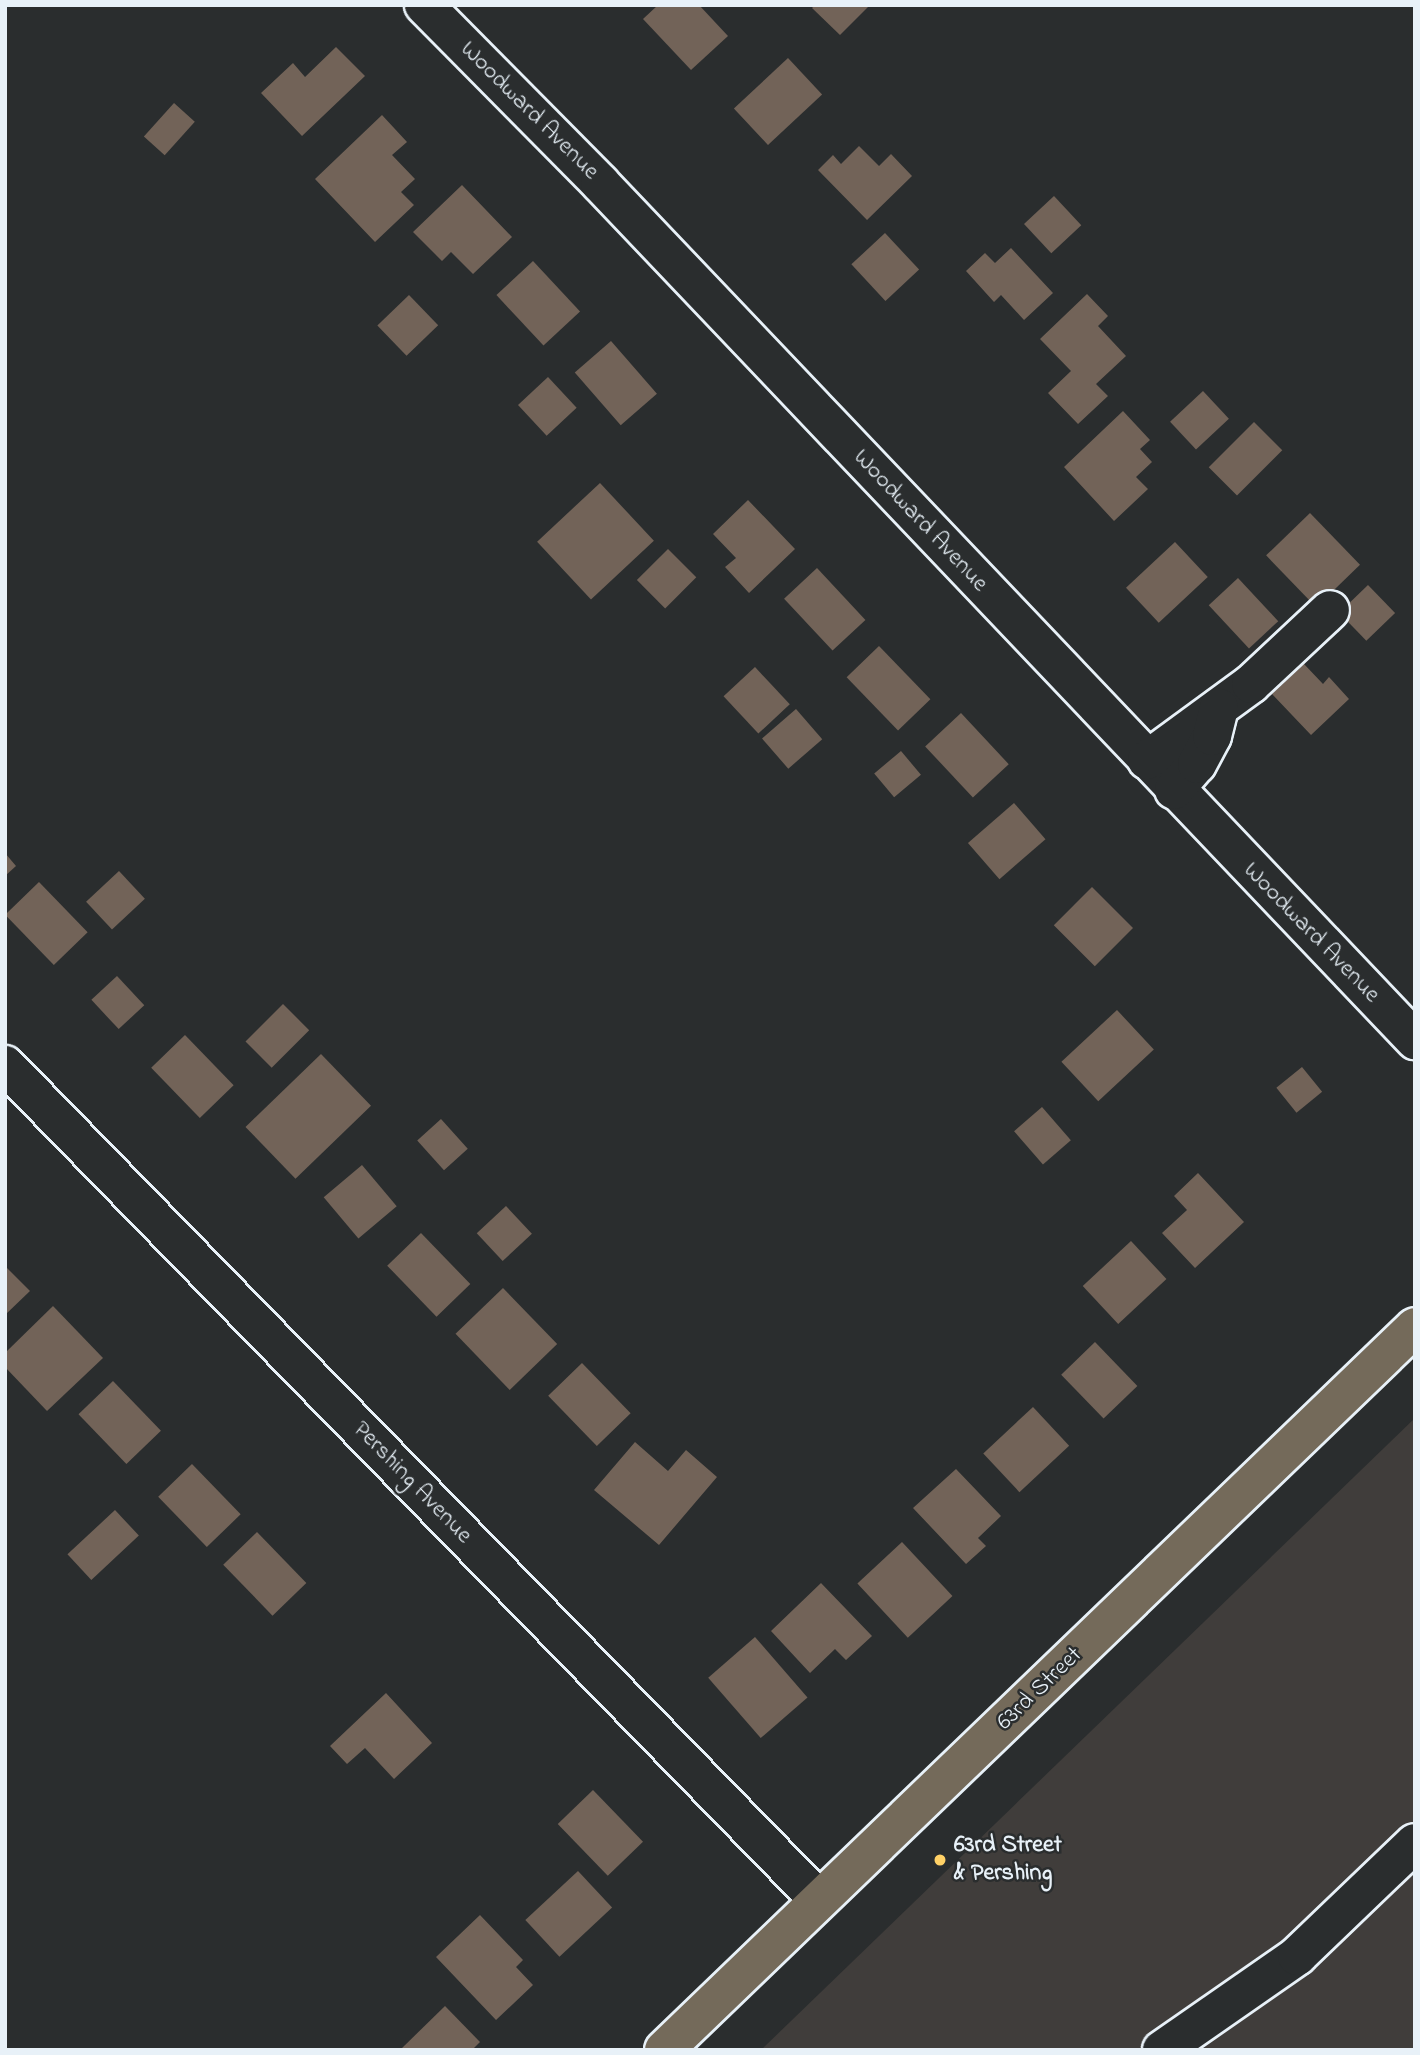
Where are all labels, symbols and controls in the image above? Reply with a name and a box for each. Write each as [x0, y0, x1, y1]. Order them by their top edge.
street label: Woodward Avenue [454, 36, 604, 186]
street label: Woodward Avenue [847, 444, 993, 598]
street label: Woodward Avenue [1237, 857, 1385, 1009]
street label: Pershing Avenue [346, 1416, 478, 1550]
street label: 63rd Street [991, 1641, 1089, 1737]
place label: 63rd Street & Pershing [954, 1832, 1062, 1888]
marker: 63rd Street & Pershing [932, 1852, 948, 1868]

